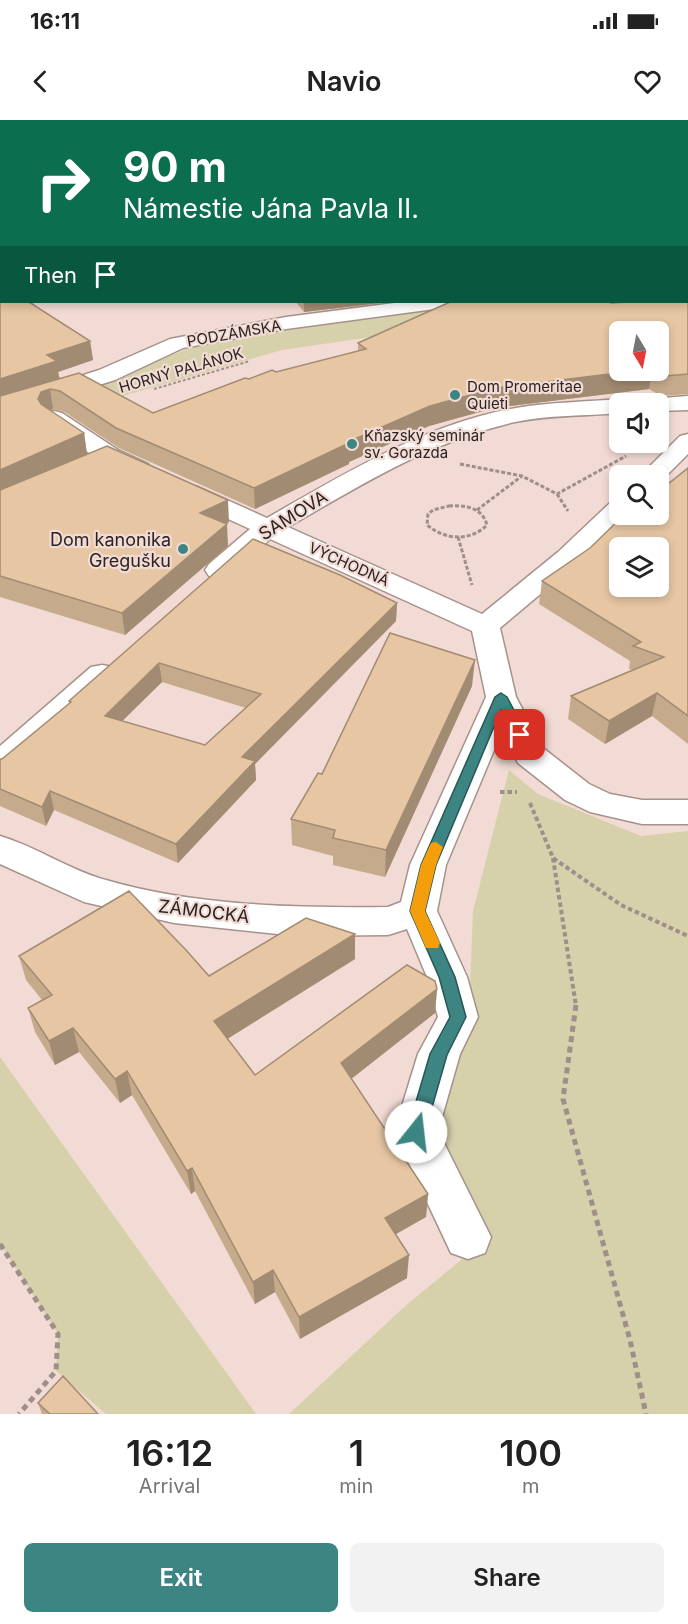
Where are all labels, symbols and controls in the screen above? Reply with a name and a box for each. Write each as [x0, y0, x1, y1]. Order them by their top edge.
text: 16:11 [30, 8, 80, 34]
icon: back [24, 65, 57, 98]
text: Navio [307, 65, 381, 98]
icon: heart [631, 65, 664, 98]
text: 90 m [123, 141, 227, 192]
icon: right [24, 144, 102, 222]
text: Námestie Jána Pavla II. [123, 192, 419, 225]
icon: arrive [89, 258, 122, 291]
text: Then [24, 262, 77, 288]
street label: PODZÁMSKA [185, 315, 283, 351]
north arrow [609, 321, 669, 381]
map controls [609, 321, 669, 597]
street label: HORNÝ PALÁNOK [117, 343, 245, 397]
place label: Dom Promeritae Quieti [467, 377, 582, 413]
marker: Dom Promeritae Quieti [448, 388, 462, 402]
button: sound [609, 393, 669, 453]
place label: Kňazský seminár sv. Gorazda [364, 426, 485, 462]
marker: Kňazský seminár sv. Gorazda [345, 437, 359, 451]
button: search [609, 465, 669, 525]
street label: SAMOVA [255, 486, 331, 544]
place label: Dom kanonika Gregušku [50, 529, 171, 571]
button: layers [609, 537, 669, 597]
street label: VÝCHODNÁ [306, 538, 392, 590]
marker: Dom kanonika Gregušku [176, 542, 190, 556]
pin [494, 709, 545, 760]
icon: arrive [503, 718, 536, 751]
street label: ZÁMOCKÁ [157, 894, 251, 927]
position arrow [384, 1100, 448, 1164]
text: 16:12 [126, 1431, 213, 1475]
text: 1 [349, 1431, 364, 1475]
text: 100 [499, 1431, 562, 1475]
text: Arrival [139, 1474, 200, 1498]
text: min [339, 1474, 373, 1498]
text: m [522, 1474, 539, 1498]
button: Exit [24, 1543, 338, 1612]
button: Share [350, 1543, 664, 1612]

